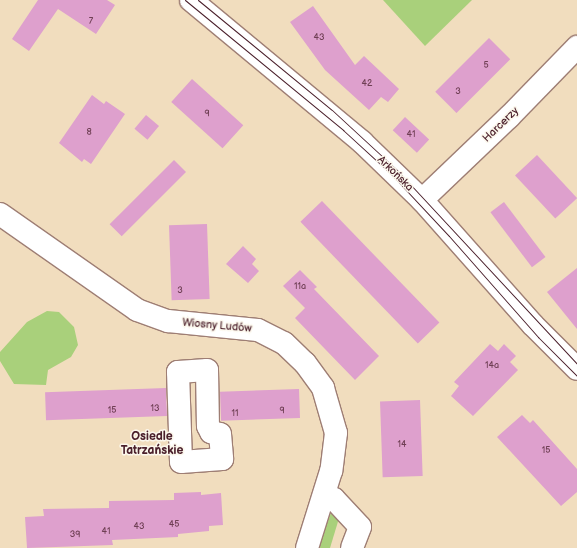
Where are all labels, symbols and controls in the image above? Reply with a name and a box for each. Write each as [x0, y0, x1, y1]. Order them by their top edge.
house number: 7 [89, 17, 93, 27]
house number: 43 [313, 33, 325, 43]
house number: 5 [483, 61, 489, 71]
house number: 42 [362, 79, 372, 89]
house number: 3 [455, 87, 461, 97]
street label: Harcerzy [480, 105, 522, 145]
house number: 9 [204, 109, 210, 119]
house number: 8 [86, 128, 92, 138]
house number: 41 [407, 130, 415, 140]
street label: Arkońska [374, 154, 416, 194]
house number: 11a [294, 282, 306, 292]
house number: 3 [177, 286, 183, 296]
street label: Wiosny Ludów [181, 316, 253, 336]
house number: 14a [485, 361, 499, 371]
house number: 13 [150, 404, 160, 414]
house number: 15 [108, 406, 116, 416]
house number: 9 [279, 406, 285, 416]
house number: 11 [232, 409, 238, 419]
district label: Osiedle Tatrzańskie [121, 430, 183, 458]
house number: 14 [398, 440, 406, 450]
house number: 15 [542, 446, 550, 456]
house number: 45 [169, 520, 179, 530]
house number: 43 [133, 522, 145, 532]
house number: 41 [102, 527, 110, 537]
house number: 39 [70, 530, 80, 540]

